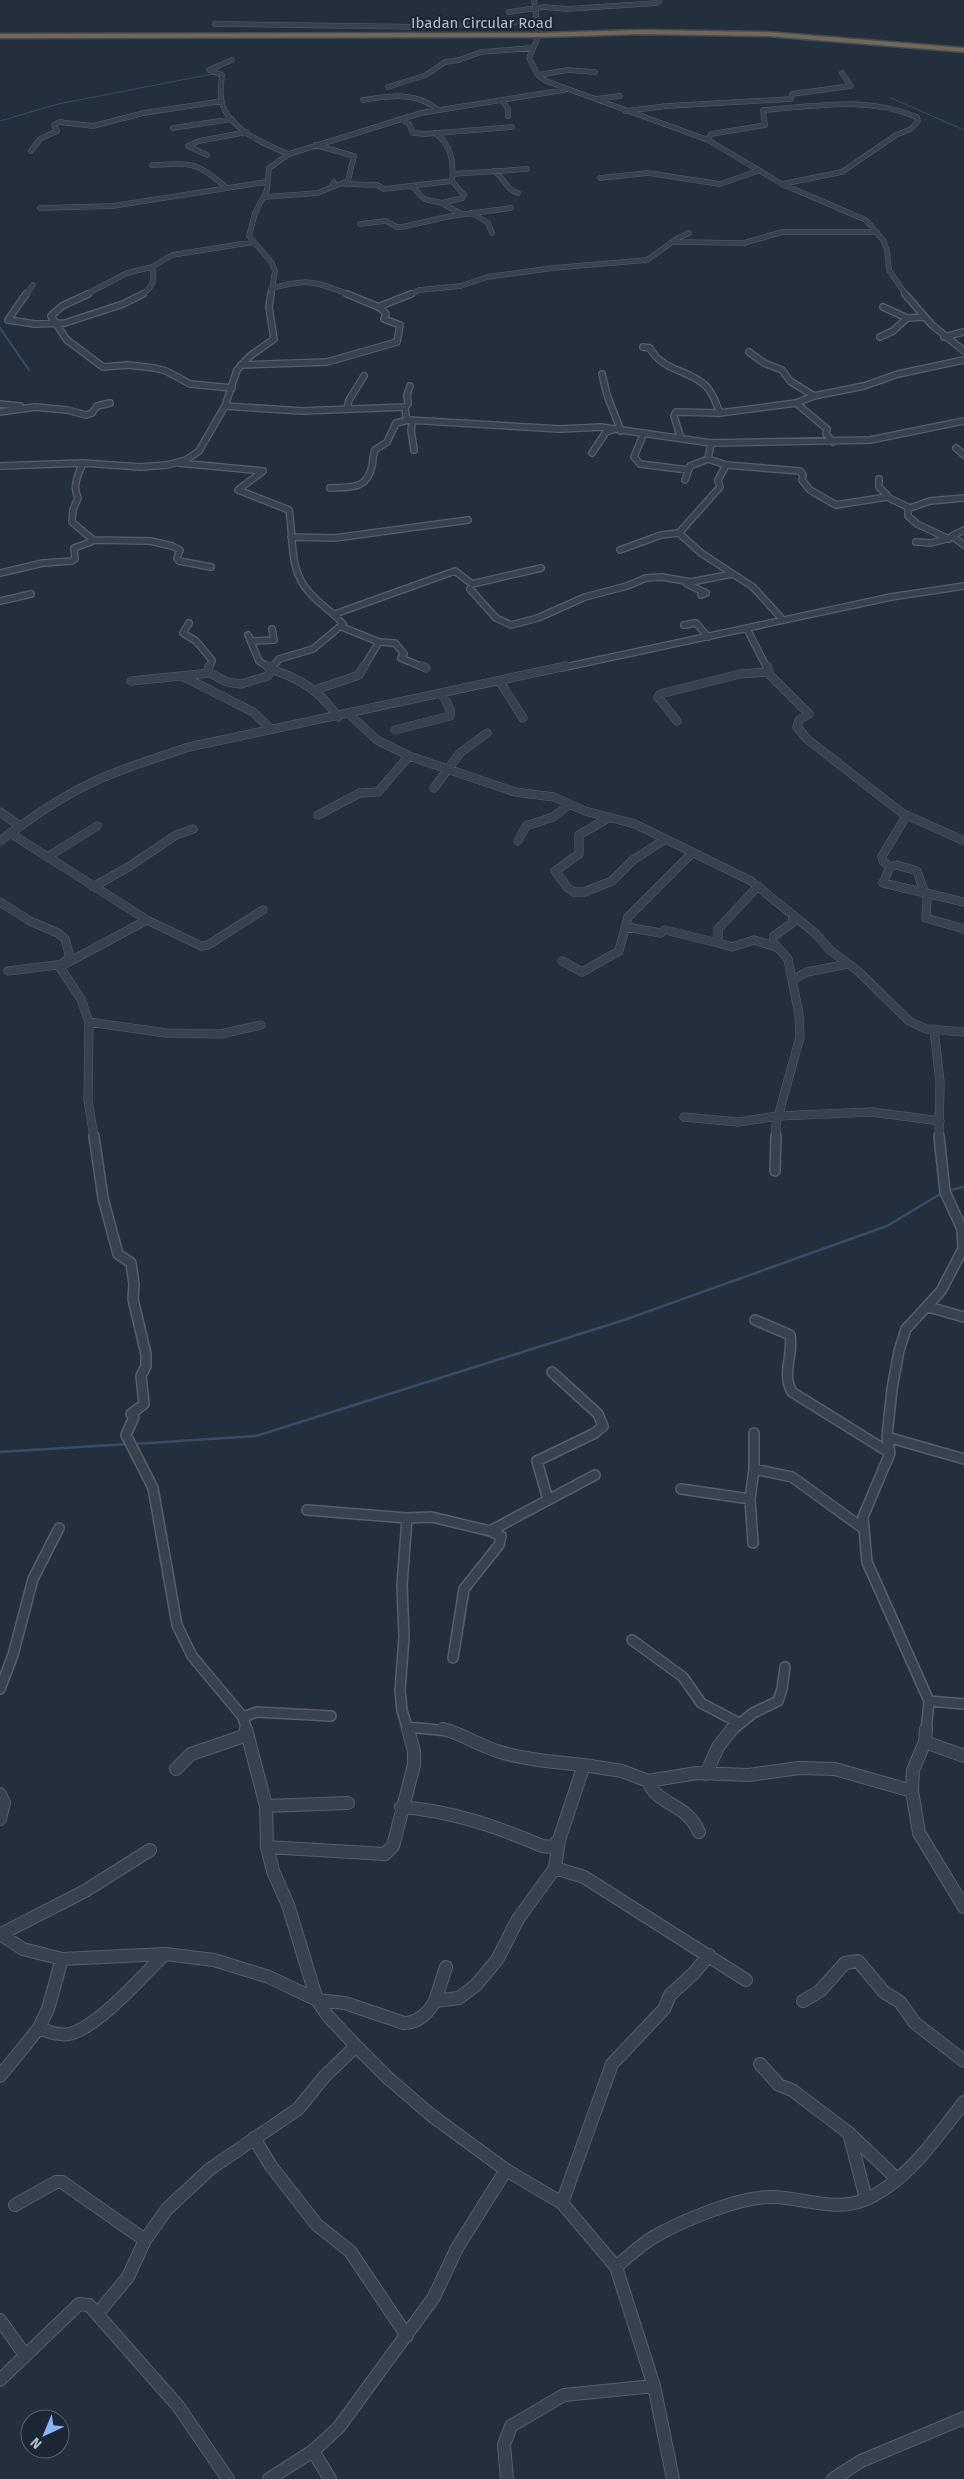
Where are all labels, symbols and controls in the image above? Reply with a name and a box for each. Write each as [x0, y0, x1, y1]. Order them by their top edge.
street label: Ibadan Circular Road [411, 14, 553, 32]
north arrow [20, 2409, 70, 2459]
text: N [27, 2434, 46, 2452]

